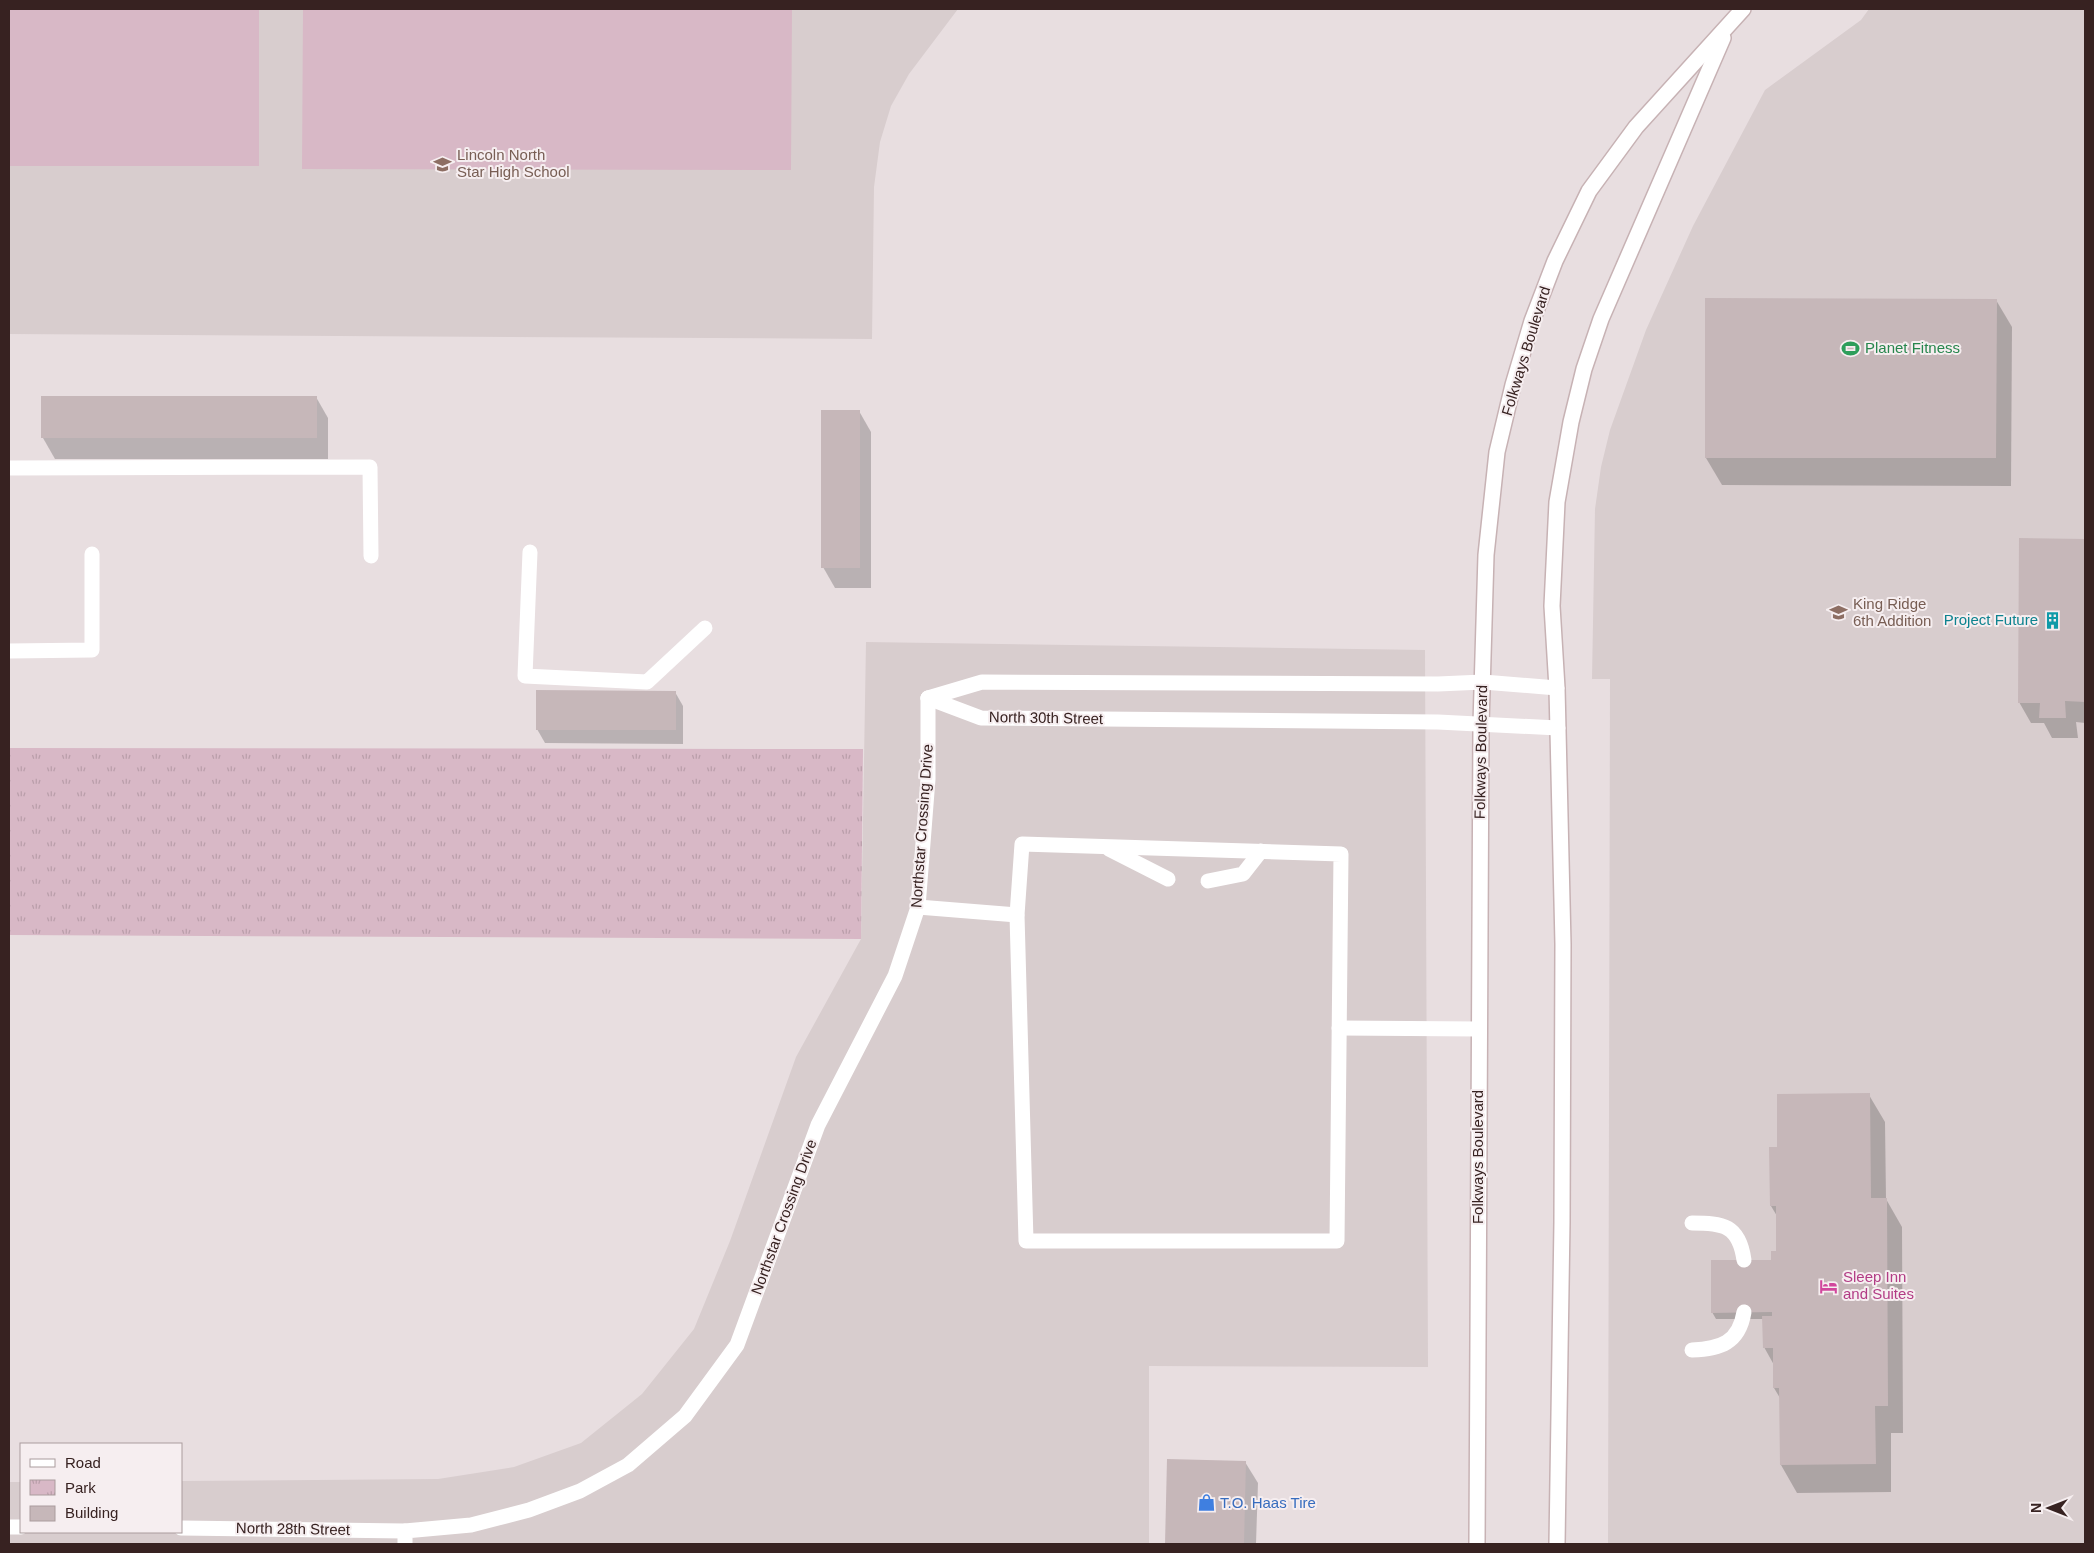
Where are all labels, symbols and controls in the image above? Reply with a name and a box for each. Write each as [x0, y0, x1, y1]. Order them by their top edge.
place label: Lincoln North Star High School [457, 146, 570, 180]
school or university icon: Lincoln North Star High School [433, 154, 453, 174]
street label: Folkways Boulevard [1498, 284, 1553, 418]
sports icon: Planet Fitness [1841, 338, 1861, 358]
place label: Planet Fitness [1865, 339, 1960, 356]
place label: King Ridge 6th Addition [1853, 595, 1931, 629]
school or university icon: King Ridge 6th Addition [1829, 603, 1849, 623]
building icon: Project Future [2042, 610, 2062, 630]
place label: Project Future [1944, 611, 2038, 628]
street label: Folkways Boulevard [1471, 685, 1490, 819]
street label: North 30th Street [989, 708, 1104, 727]
street label: Northstar Crossing Drive [907, 743, 936, 908]
street label: Folkways Boulevard [1469, 1090, 1486, 1224]
street label: Northstar Crossing Drive [747, 1137, 820, 1297]
place label: Sleep Inn and Suites [1843, 1268, 1914, 1302]
hotel icon: Sleep Inn and Suites [1819, 1276, 1839, 1296]
legend [20, 1443, 182, 1533]
text: Road [65, 1454, 101, 1471]
text: Park [65, 1479, 96, 1496]
north arrow [2024, 1483, 2074, 1533]
shop icon: T.O. Haas Tire [1196, 1493, 1216, 1513]
place label: T.O. Haas Tire [1220, 1494, 1316, 1511]
text: N [2028, 1503, 2044, 1513]
text: Building [65, 1504, 118, 1521]
street label: North 28th Street [236, 1519, 351, 1538]

